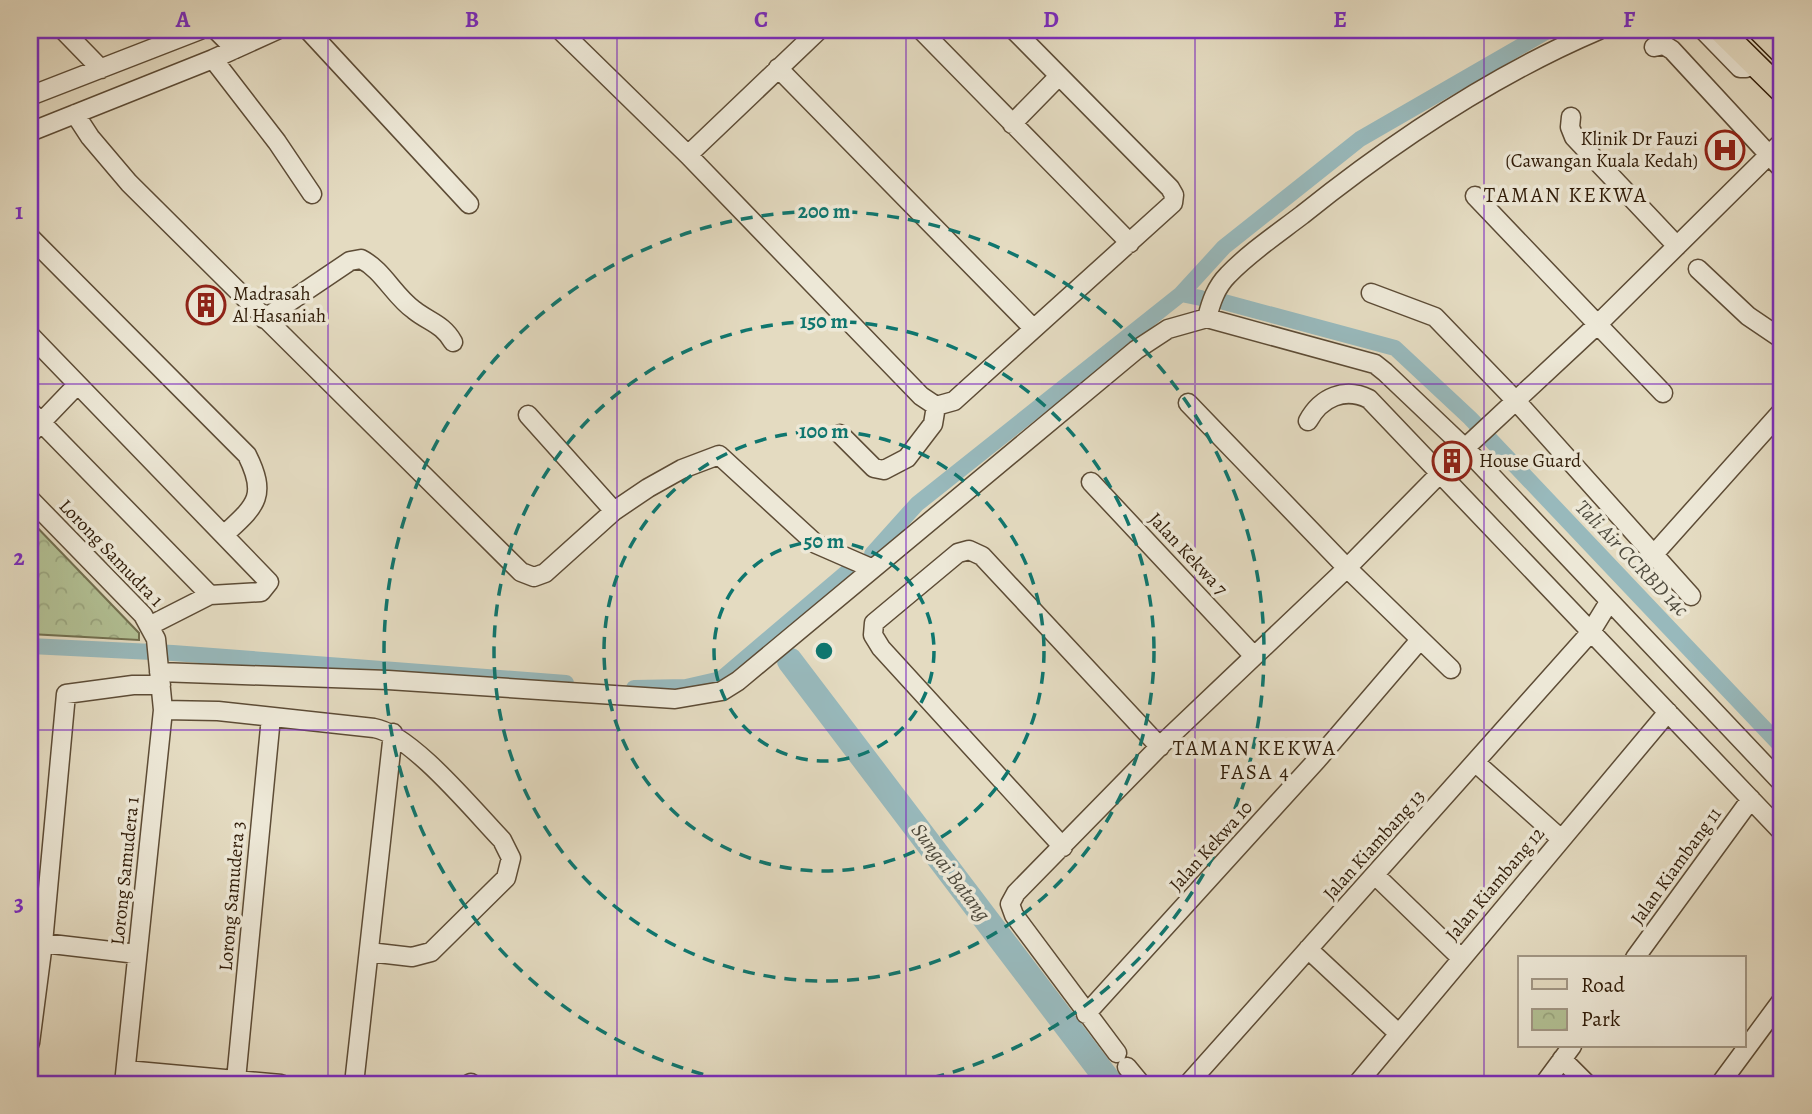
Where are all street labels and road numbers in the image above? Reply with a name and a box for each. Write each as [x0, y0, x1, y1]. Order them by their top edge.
street label: Lorong Samudra 1 [53, 493, 169, 613]
street label: Jalan Kekwa 7 [1143, 507, 1233, 601]
street label: Jalan Kiambang 13 [1317, 784, 1431, 906]
street label: Lorong Samudera 1 [104, 795, 146, 946]
street label: Jalan Kekwa 10 [1163, 795, 1259, 897]
street label: Jalan Kiambang 11 [1625, 802, 1728, 930]
street label: Lorong Samudera 3 [212, 820, 252, 972]
street label: Jalan Kiambang 12 [1439, 821, 1551, 947]

